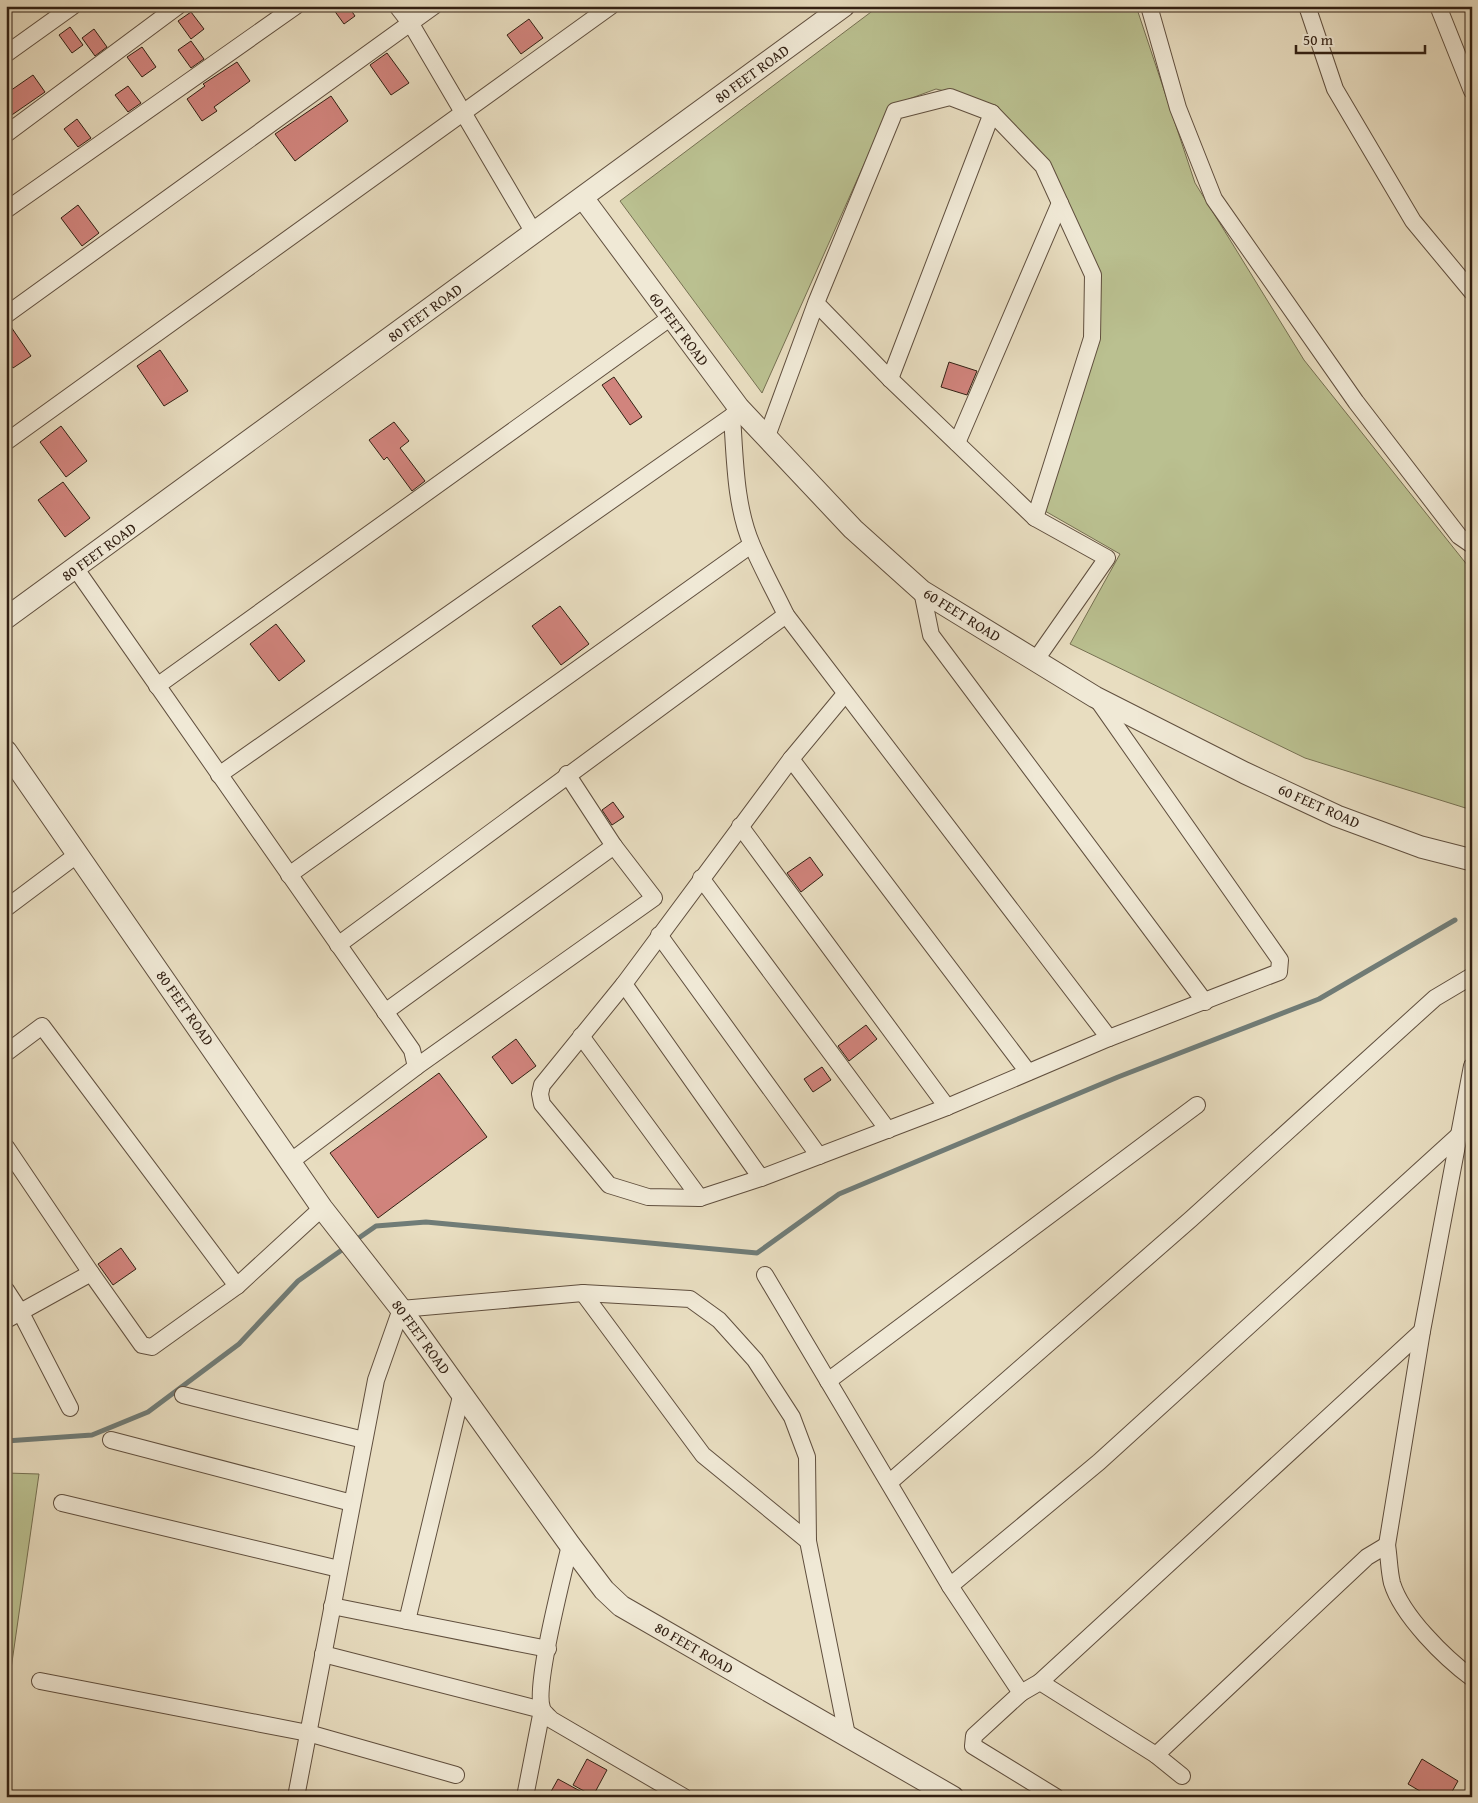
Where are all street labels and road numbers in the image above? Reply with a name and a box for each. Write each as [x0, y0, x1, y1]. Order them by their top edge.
street label: 80 FEET ROAD [710, 39, 793, 108]
street label: 80 FEET ROAD [383, 278, 466, 347]
street label: 60 FEET ROAD [645, 287, 714, 370]
street label: 80 FEET ROAD [57, 517, 140, 586]
street label: 60 FEET ROAD [920, 582, 1005, 647]
street label: 60 FEET ROAD [1275, 778, 1363, 833]
street label: 80 FEET ROAD [152, 966, 219, 1050]
street label: 80 FEET ROAD [387, 1295, 456, 1378]
street label: 80 FEET ROAD [651, 1617, 737, 1679]

